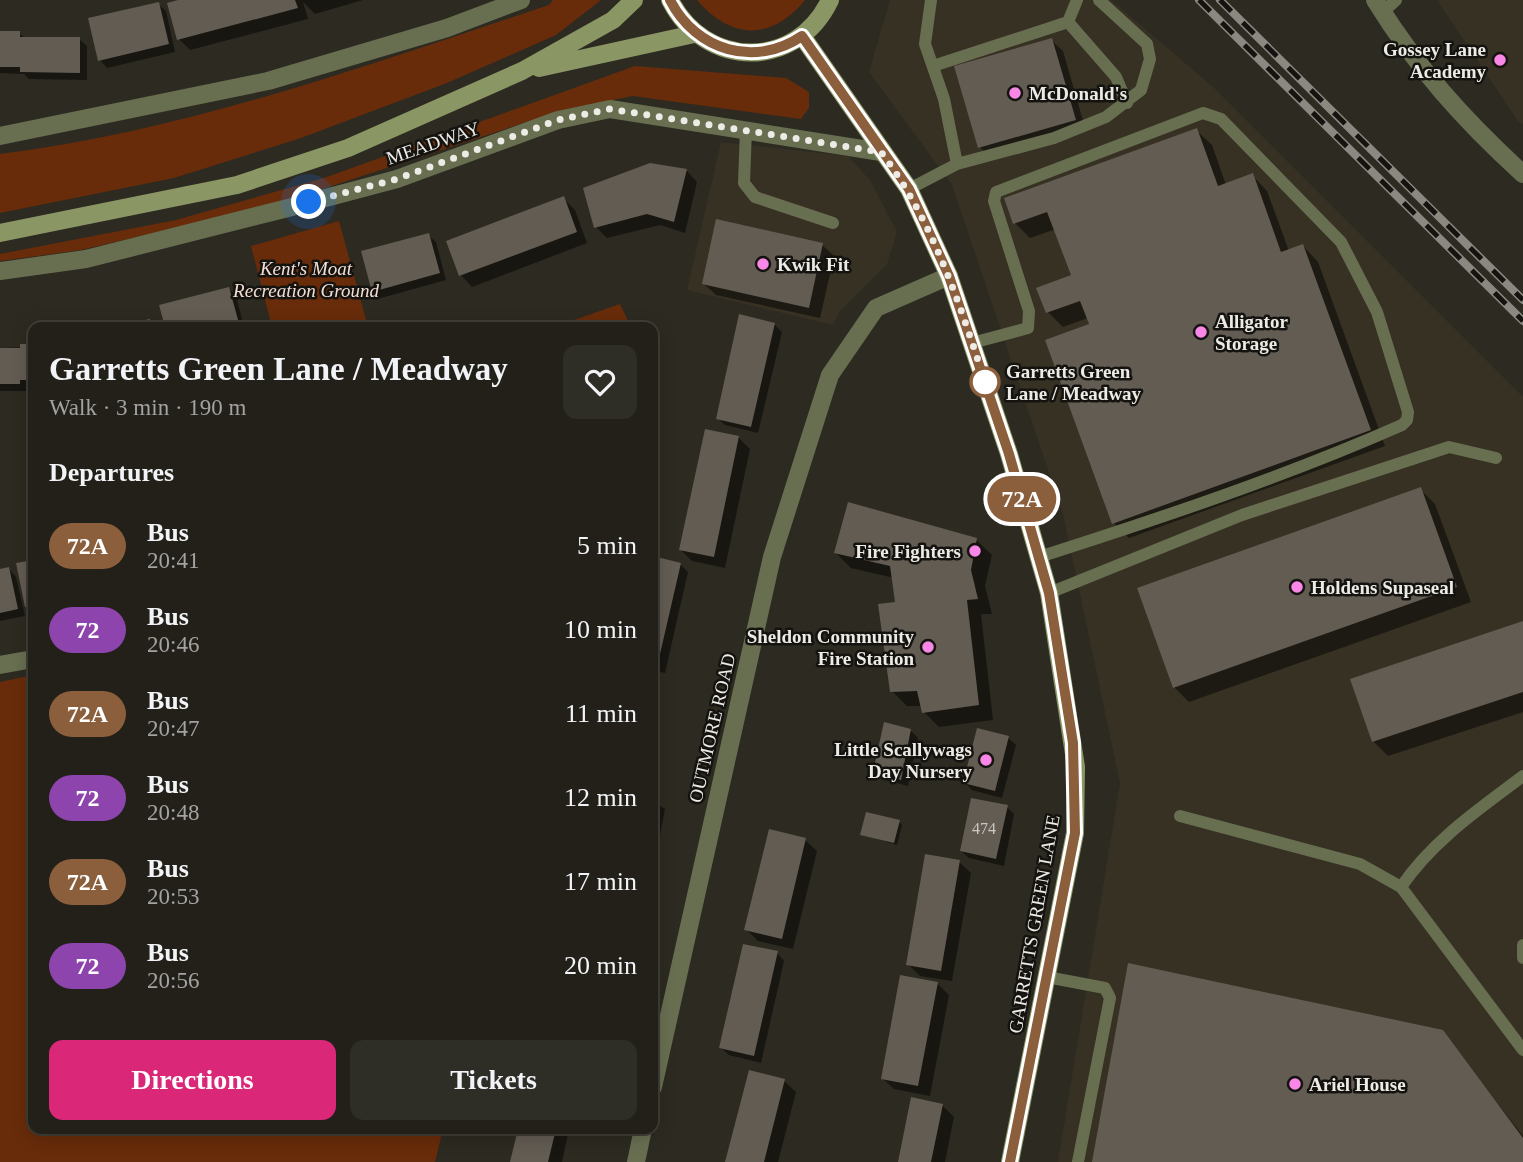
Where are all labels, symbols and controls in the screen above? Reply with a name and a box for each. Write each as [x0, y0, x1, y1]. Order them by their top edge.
place label: Gossey Lane Academy [1383, 39, 1486, 82]
marker: Gossey Lane Academy [1492, 52, 1508, 68]
place label: McDonald's [1029, 83, 1127, 104]
marker: McDonald's [1007, 85, 1023, 101]
street label: MEADWAY [384, 117, 483, 169]
your location [291, 184, 326, 219]
place label: Kwik Fit [777, 254, 850, 275]
marker: Kwik Fit [755, 256, 771, 272]
park label: Kent's Moat Recreation Ground [232, 258, 379, 301]
place label: Alligator Storage [1215, 311, 1288, 354]
marker: Alligator Storage [1193, 324, 1209, 340]
button: heart [563, 345, 637, 419]
text: Garretts Green Lane / Meadway [49, 351, 508, 387]
place label: Garretts Green Lane / Meadway [1006, 361, 1142, 404]
marker: Garretts Green Lane / Meadway [970, 367, 1000, 397]
text: Walk · 3 min · 190 m [49, 395, 246, 420]
text: Departures [49, 458, 174, 487]
line badge: 72A [982, 476, 1062, 522]
text: 72A [1001, 486, 1043, 512]
text: Bus [147, 518, 189, 547]
text: 5 min [577, 531, 637, 560]
text: 72A [67, 533, 108, 559]
place label: Fire Fighters [855, 541, 961, 562]
marker: Fire Fighters [967, 543, 983, 559]
text: 20:41 [147, 548, 199, 573]
place label: Holdens Supaseal [1311, 577, 1454, 598]
marker: Holdens Supaseal [1289, 579, 1305, 595]
text: Bus [147, 602, 189, 631]
text: 10 min [564, 615, 637, 644]
text: 72 [76, 617, 100, 643]
place label: Sheldon Community Fire Station [747, 626, 914, 669]
text: 20:46 [147, 632, 199, 657]
marker: Sheldon Community Fire Station [920, 639, 936, 655]
street label: OUTMORE ROAD [685, 651, 739, 805]
text: Bus [147, 686, 189, 715]
text: 11 min [565, 699, 637, 728]
text: 72A [67, 701, 108, 727]
text: 20:47 [147, 716, 199, 741]
place label: Little Scallywags Day Nursery [834, 739, 972, 782]
marker: Little Scallywags Day Nursery [978, 752, 994, 768]
text: Bus [147, 770, 189, 799]
text: 12 min [564, 783, 637, 812]
text: 72 [76, 785, 100, 811]
text: 20:48 [147, 800, 199, 825]
street label: GARRETTS GREEN LANE [1004, 813, 1064, 1035]
house number: 474 [972, 820, 996, 837]
text: Bus [147, 854, 189, 883]
text: 17 min [564, 867, 637, 896]
text: 72A [67, 869, 108, 895]
text: 20:53 [147, 884, 199, 909]
text: Bus [147, 938, 189, 967]
text: 20 min [564, 951, 637, 980]
text: 72 [76, 953, 100, 979]
text: 20:56 [147, 968, 199, 993]
button: Directions [49, 1040, 336, 1120]
button: Tickets [350, 1040, 637, 1120]
place label: Ariel House [1309, 1074, 1406, 1095]
marker: Ariel House [1287, 1076, 1303, 1092]

